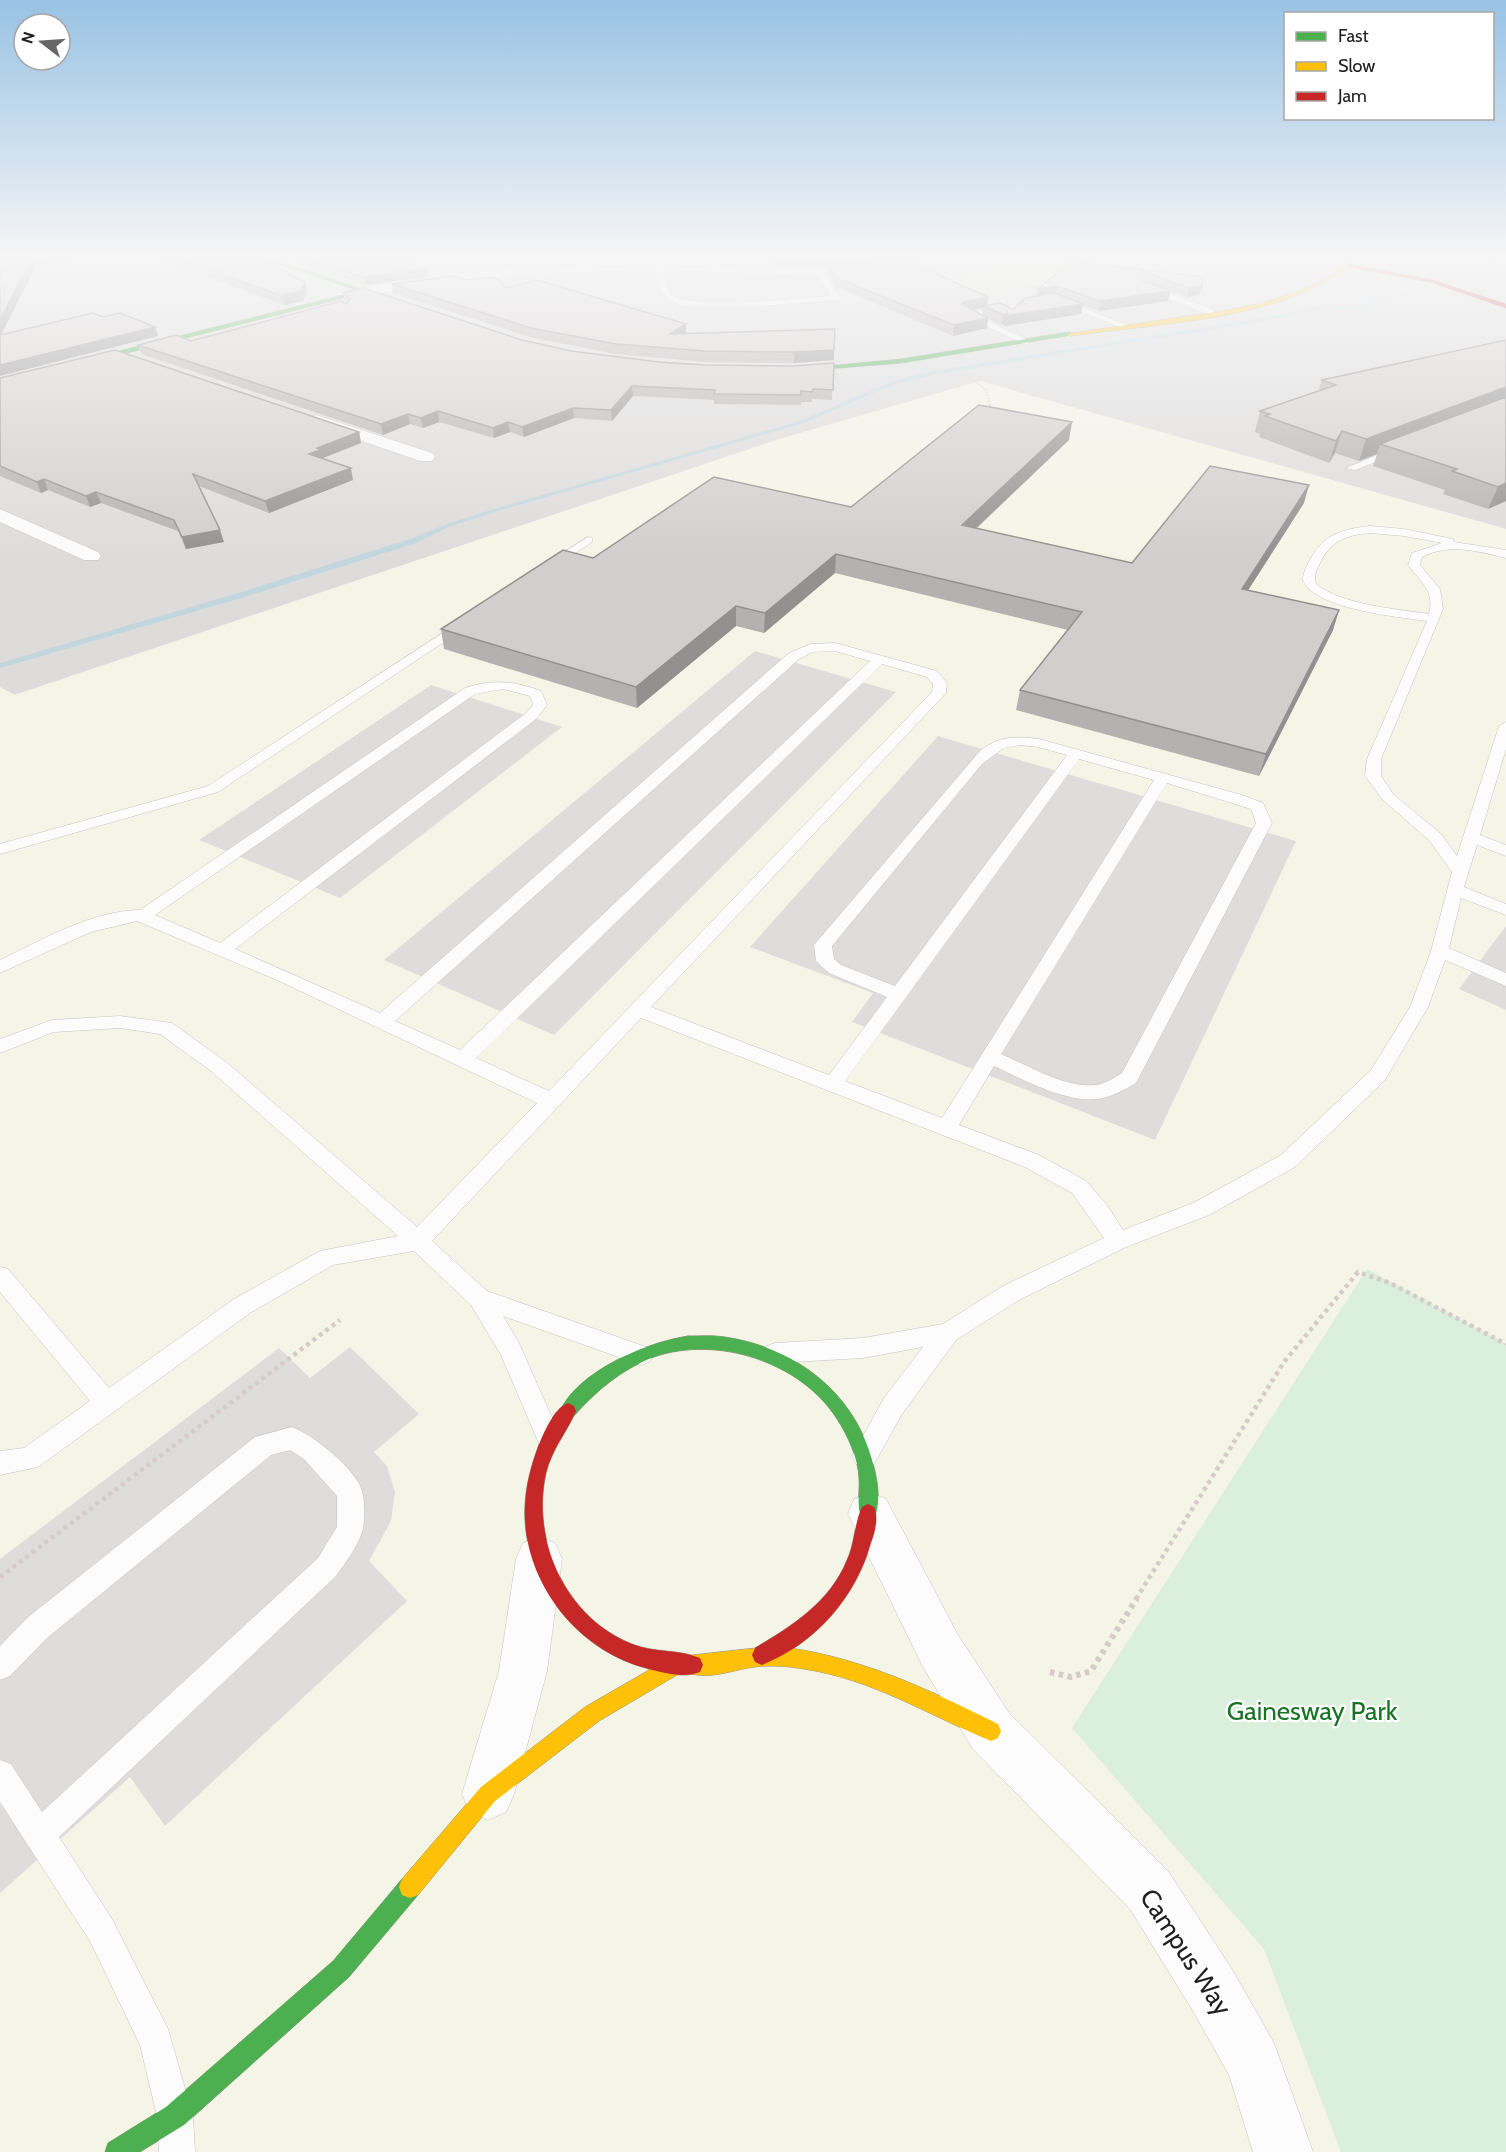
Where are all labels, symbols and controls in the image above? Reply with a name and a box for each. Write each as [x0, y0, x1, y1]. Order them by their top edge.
north arrow [12, 12, 72, 72]
legend [1284, 12, 1494, 120]
text: Fast [1338, 25, 1369, 47]
text: N [17, 30, 39, 46]
text: Slow [1338, 55, 1375, 77]
text: Jam [1337, 85, 1367, 107]
park label: Gainesway Park [1227, 1695, 1398, 1727]
street label: Campus Way [1133, 1883, 1239, 2021]

